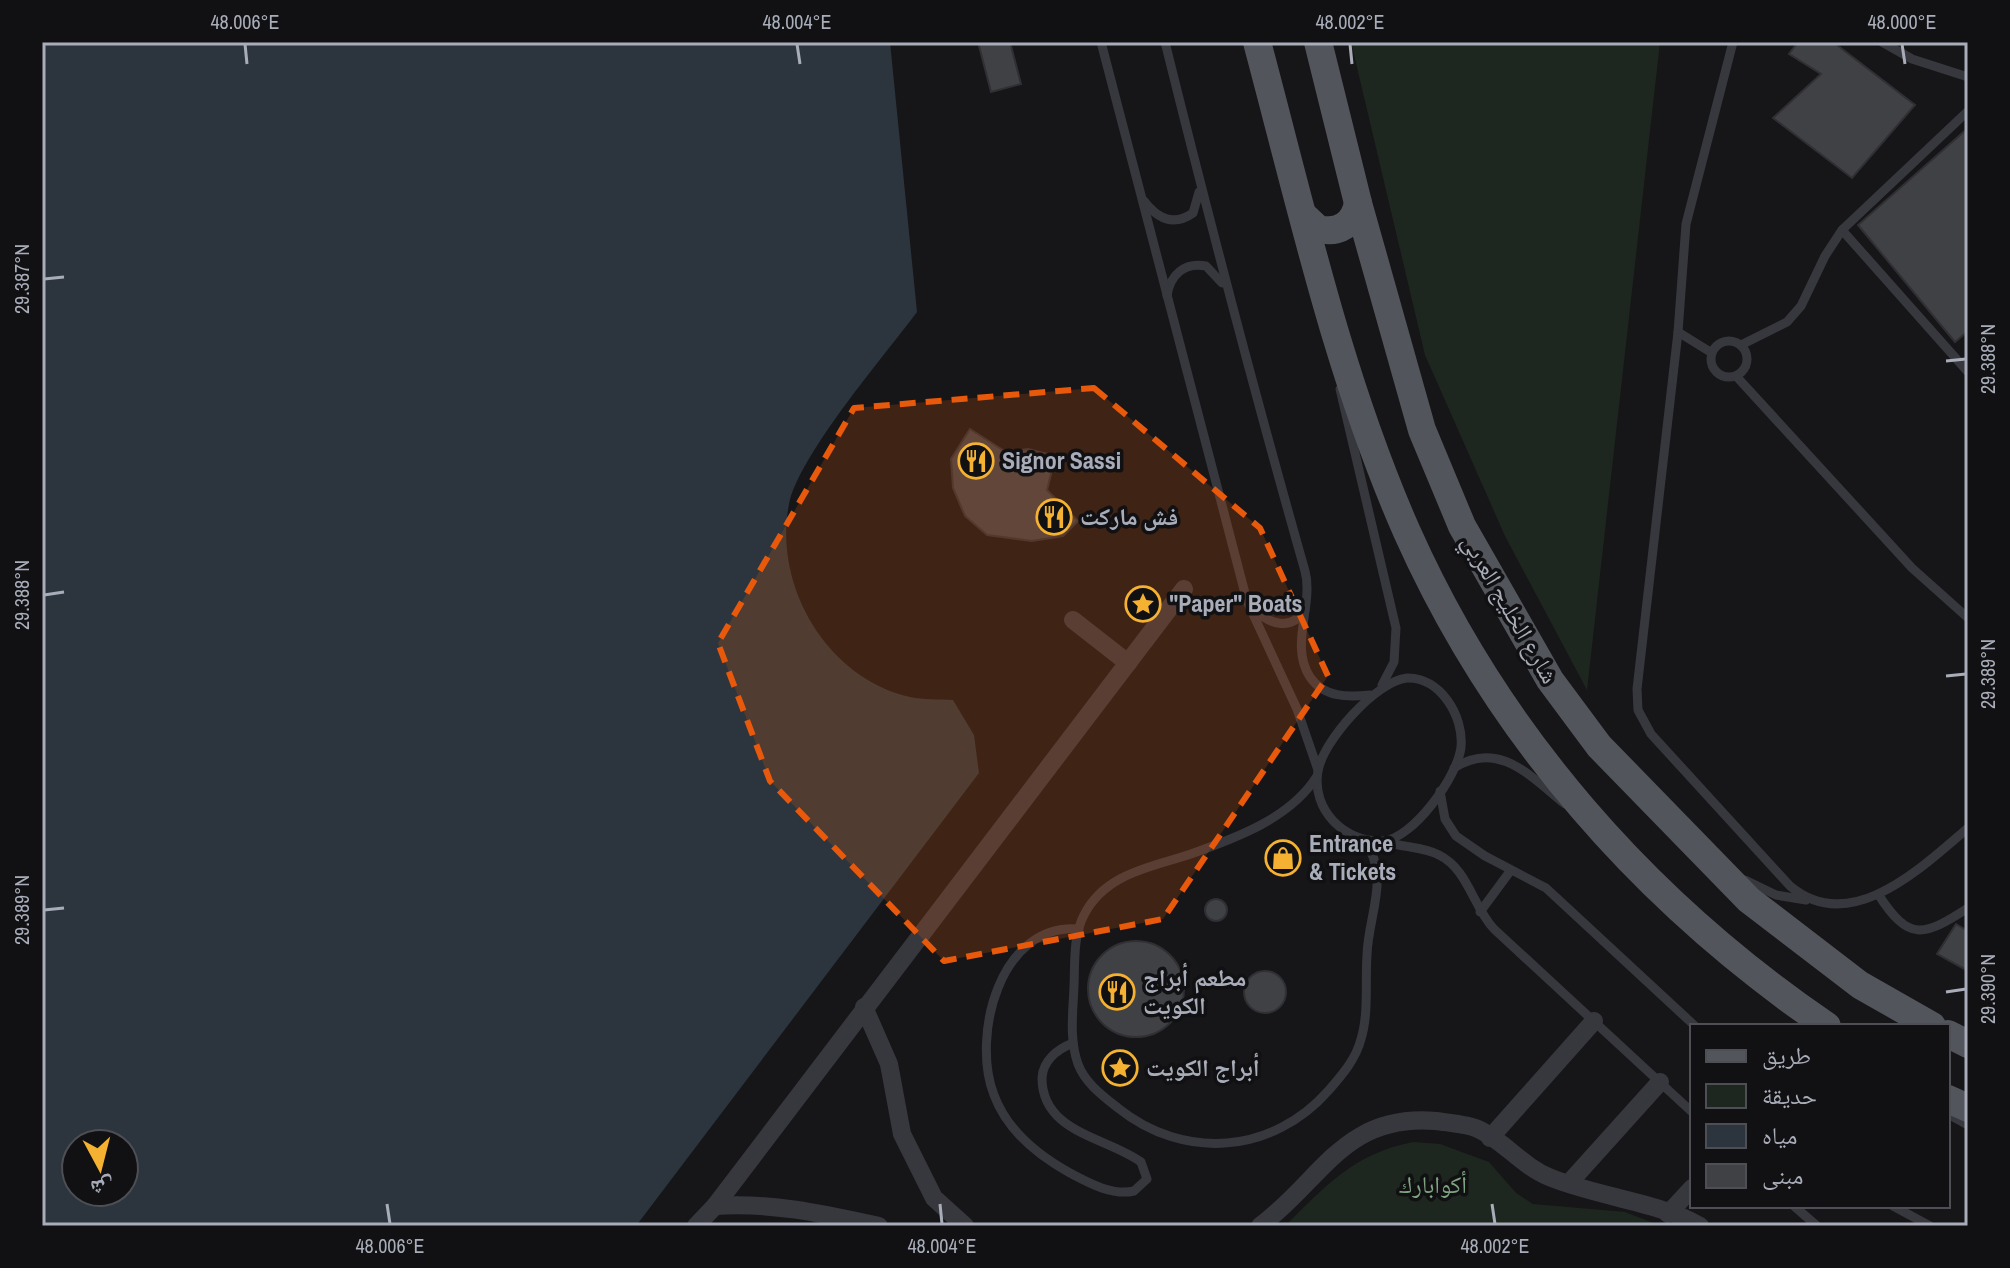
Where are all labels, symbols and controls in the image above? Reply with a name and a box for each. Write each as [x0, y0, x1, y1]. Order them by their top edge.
text: 48.006°E [210, 8, 280, 35]
text: 48.004°E [762, 8, 832, 35]
text: 48.002°E [1315, 8, 1385, 35]
text: 48.000°E [1867, 8, 1937, 35]
text: 29.387°N [8, 244, 35, 314]
text: 29.388°N [1974, 324, 2001, 394]
restaurant icon: Signor Sassi [957, 442, 995, 480]
place label: Signor Sassi [1002, 444, 1121, 476]
restaurant icon: فش ماركت [1035, 498, 1073, 536]
place label: فش ماركت [1080, 500, 1178, 532]
street label: شارع الخليج العربي [1452, 528, 1567, 691]
text: 29.388°N [8, 560, 35, 630]
place icon: "Paper" Boats [1124, 585, 1162, 623]
place label: "Paper" Boats [1169, 587, 1303, 619]
text: 29.389°N [1974, 639, 2001, 709]
place label: Entrance & Tickets [1309, 827, 1396, 887]
shop icon: Entrance & Tickets [1264, 839, 1302, 877]
text: 29.389°N [8, 875, 35, 945]
text: 29.390°N [1974, 954, 2001, 1024]
place label: مطعم أبراج الكويت [1143, 961, 1246, 1021]
restaurant icon: مطعم أبراج الكويت [1098, 973, 1136, 1011]
legend [1690, 1024, 1950, 1208]
text: طريق [1762, 1039, 1811, 1071]
place icon: أبراج الكويت [1101, 1049, 1139, 1087]
place label: أبراج الكويت [1146, 1051, 1260, 1083]
text: حديقة [1762, 1079, 1817, 1111]
text: مياه [1762, 1119, 1797, 1151]
north arrow [60, 1128, 140, 1208]
text: مبنى [1762, 1159, 1803, 1191]
park label: أكوابارك [1399, 1168, 1467, 1200]
text: ش [89, 1172, 116, 1204]
text: 48.006°E [355, 1232, 425, 1259]
text: 48.004°E [907, 1232, 977, 1259]
text: 48.002°E [1460, 1232, 1530, 1259]

